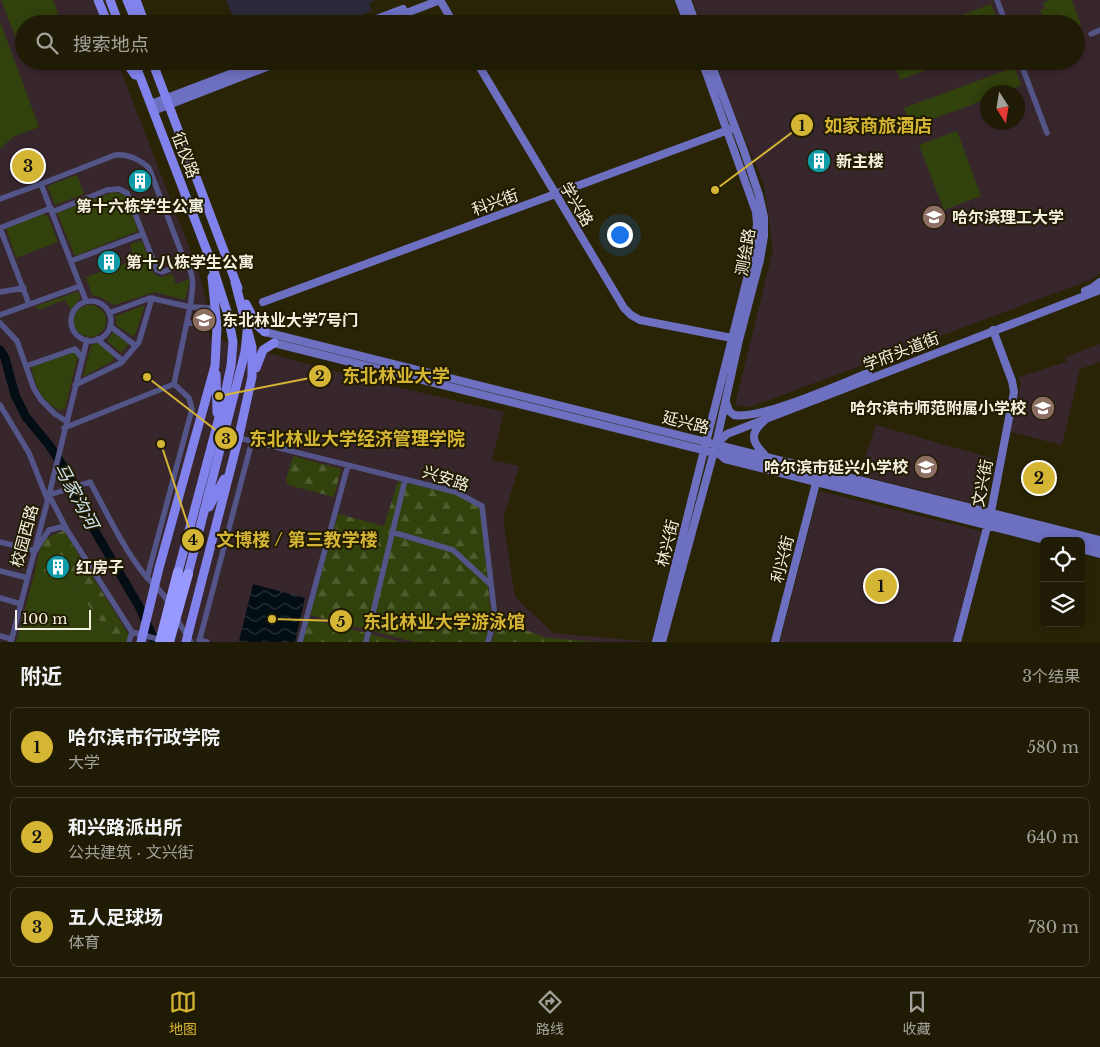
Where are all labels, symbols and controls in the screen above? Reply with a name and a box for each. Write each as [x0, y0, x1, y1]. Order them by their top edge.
search box [15, 15, 1085, 70]
icon: search [33, 29, 61, 57]
text: 搜索地点 [73, 33, 149, 56]
north arrow [980, 85, 1025, 130]
callout: 如家商旅酒店 [789, 109, 942, 142]
text: 如家商旅酒店 [824, 115, 932, 137]
text: 1 [799, 116, 806, 135]
street label: 征仪路 [168, 129, 204, 181]
pin: 3 [12, 147, 44, 185]
building icon: 新主楼 [806, 148, 832, 174]
place label: 新主楼 [836, 151, 884, 171]
building icon: 第十六栋学生公寓 [127, 168, 153, 194]
street label: 学兴路 [556, 178, 598, 230]
street label: 科兴街 [469, 184, 521, 220]
place label: 第十六栋学生公寓 [76, 196, 204, 216]
school or university icon: 哈尔滨理工大学 [921, 204, 947, 230]
place label: 哈尔滨理工大学 [952, 207, 1064, 227]
your location [607, 222, 633, 248]
street label: 测绘路 [731, 227, 759, 277]
building icon: 第十八栋学生公寓 [96, 249, 122, 275]
place label: 第十八栋学生公寓 [126, 252, 254, 272]
school or university icon: 东北林业大学7号门 [191, 307, 217, 333]
place label: 东北林业大学7号门 [222, 310, 358, 330]
street label: 学府头道街 [860, 327, 942, 375]
callout: 东北林业大学 [307, 360, 460, 393]
text: 东北林业大学 [342, 365, 450, 387]
text: 2 [315, 366, 325, 385]
school or university icon: 哈尔滨市师范附属小学校 [1030, 395, 1056, 421]
place label: 哈尔滨市师范附属小学校 [850, 398, 1027, 418]
street label: 延兴路 [660, 406, 712, 438]
callout: 东北林业大学经济管理学院 [214, 422, 475, 455]
text: 东北林业大学经济管理学院 [249, 428, 465, 450]
text: 3 [221, 429, 231, 448]
school or university icon: 哈尔滨市延兴小学校 [913, 454, 939, 480]
place label: 哈尔滨市延兴小学校 [764, 457, 909, 477]
street label: 文兴街 [968, 458, 996, 508]
water label: 马家沟河 [49, 459, 104, 536]
pin: 2 [1023, 459, 1055, 497]
street label: 兴安路 [420, 461, 472, 495]
street label: 校园西路 [6, 502, 42, 570]
street label: 林兴街 [651, 517, 683, 569]
callout: 文博楼 / 第三教学楼 [180, 523, 388, 556]
text: 文博楼 / 第三教学楼 [216, 529, 378, 551]
text: 4 [188, 530, 198, 549]
street label: 利兴街 [766, 533, 798, 585]
map controls [1040, 537, 1085, 627]
button: locate [1040, 537, 1085, 582]
building icon: 红房子 [45, 554, 71, 580]
place label: 红房子 [76, 557, 124, 577]
pin: 1 [865, 567, 897, 605]
button: layers [1040, 582, 1085, 627]
callout: 东北林业大学游泳馆 [328, 605, 535, 638]
scale bar [15, 607, 91, 630]
text: 100 m [22, 610, 67, 628]
text: 东北林业大学游泳馆 [363, 611, 525, 633]
text: 5 [337, 612, 346, 631]
text: 附近 [20, 664, 62, 690]
text: 3个结果 [1022, 666, 1080, 686]
text: 哈尔滨市行政学院 [68, 726, 220, 749]
text: 1 [34, 737, 40, 757]
text: 580 m [1027, 737, 1079, 757]
text: 大学 [68, 752, 100, 772]
text: 和兴路派出所 [68, 816, 182, 839]
text: 2 [32, 827, 42, 847]
text: 640 m [1026, 827, 1079, 847]
text: 公共建筑 · 文兴街 [68, 842, 194, 862]
text: 五人足球场 [68, 906, 163, 929]
text: 3 [32, 917, 42, 937]
text: 780 m [1028, 917, 1079, 937]
text: 体育 [68, 932, 100, 952]
tab: 地图 [169, 988, 197, 1038]
tab: 路线 [536, 988, 564, 1038]
tab: 收藏 [903, 988, 931, 1038]

